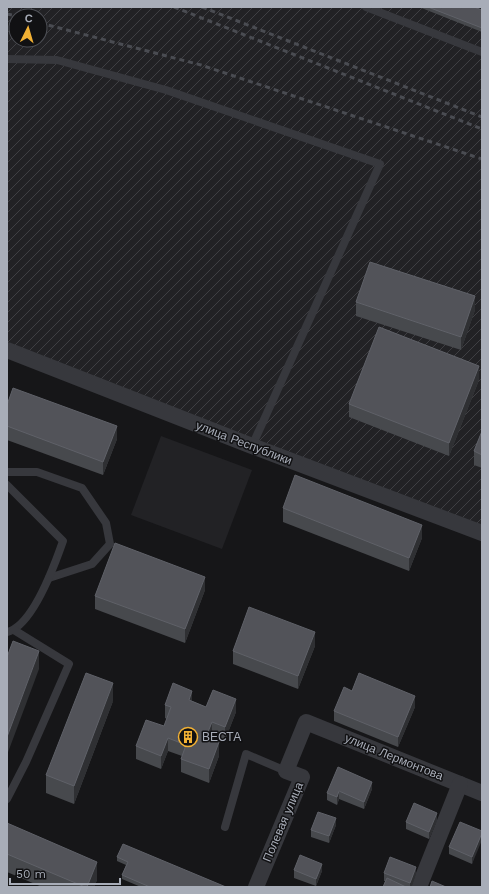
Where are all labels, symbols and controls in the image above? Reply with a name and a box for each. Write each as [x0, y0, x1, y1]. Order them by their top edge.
north arrow [8, 8, 48, 48]
text: С [24, 12, 33, 25]
street label: улица Республики [194, 418, 294, 468]
building icon: ВЕСТА [177, 726, 199, 748]
place label: ВЕСТА [202, 730, 241, 744]
street label: улица Лермонтова [343, 731, 446, 783]
street label: Полевая улица [260, 780, 306, 864]
scale bar [10, 860, 120, 886]
text: 50 m [16, 867, 46, 881]

